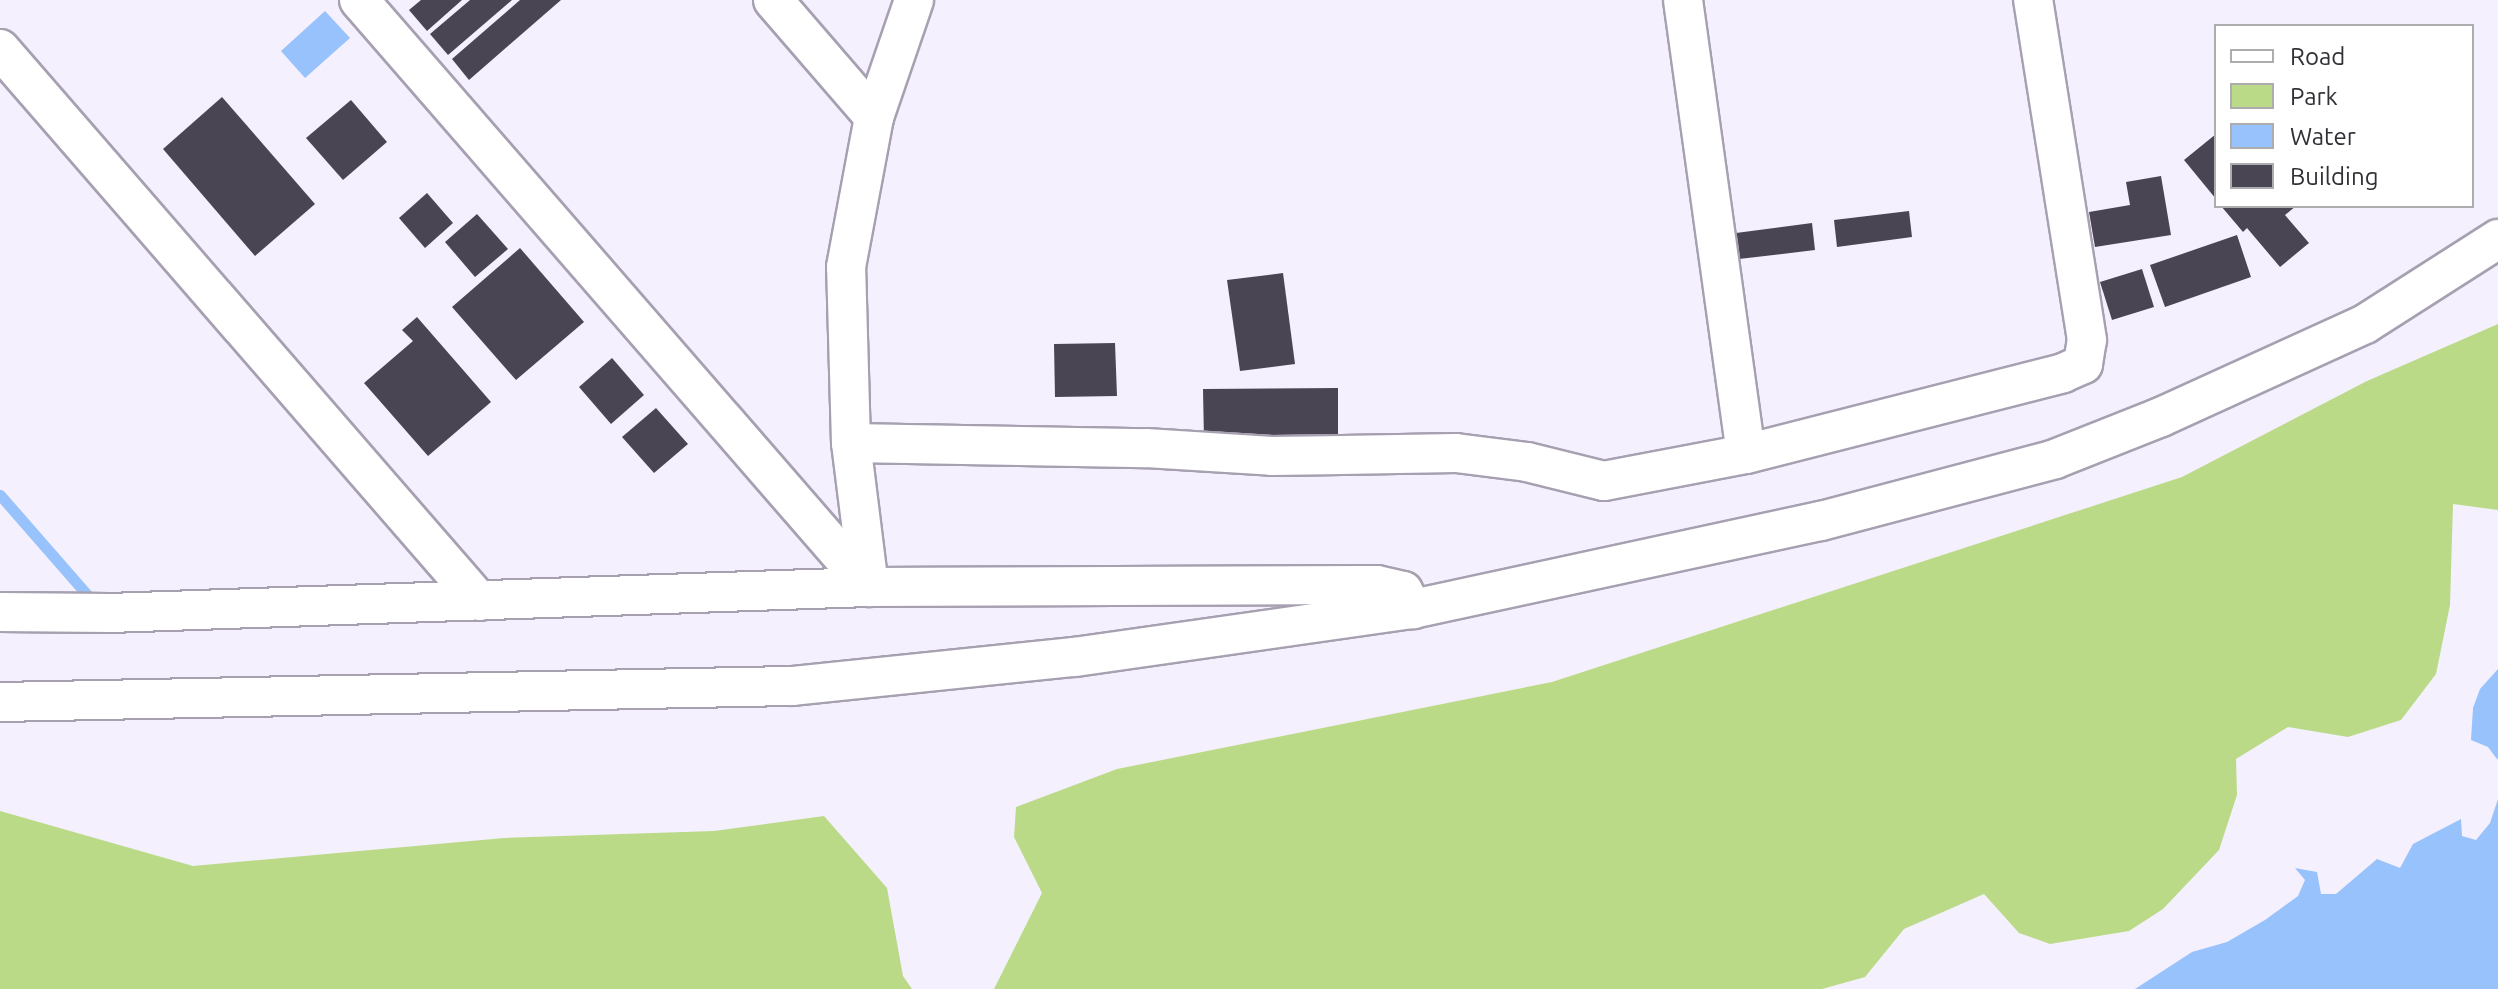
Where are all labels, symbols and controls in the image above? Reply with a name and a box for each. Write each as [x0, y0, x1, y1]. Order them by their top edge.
legend [2214, 24, 2474, 208]
text: Road [2290, 43, 2345, 70]
text: Park [2290, 83, 2338, 110]
text: Water [2290, 123, 2356, 150]
text: Building [2290, 163, 2378, 190]

